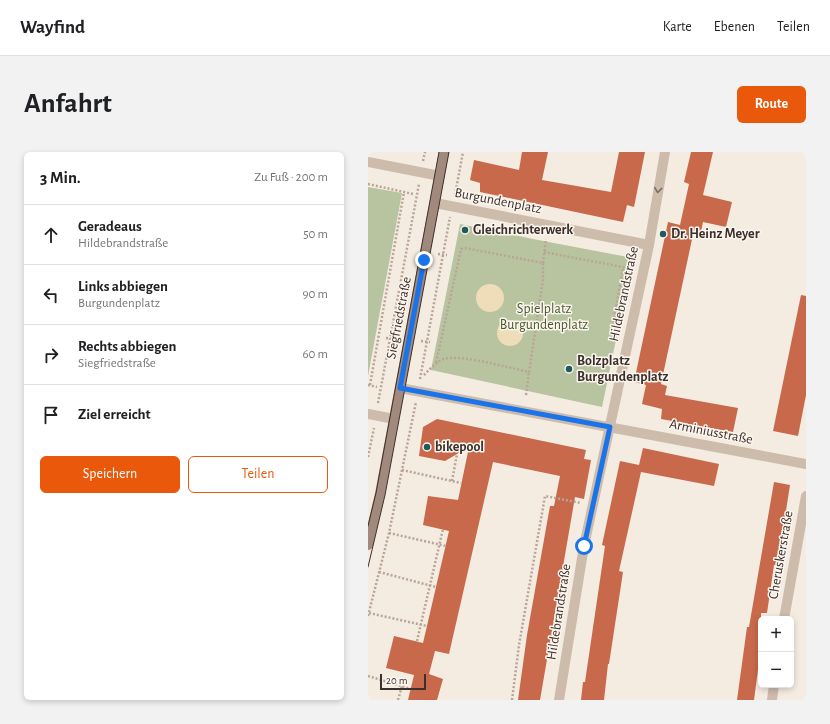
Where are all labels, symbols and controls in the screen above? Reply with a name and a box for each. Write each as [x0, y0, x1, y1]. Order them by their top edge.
text: Wayfind [20, 18, 85, 37]
text: Karte [663, 20, 692, 34]
text: Ebenen [714, 20, 755, 34]
text: Teilen [777, 20, 810, 34]
button: Route [737, 86, 806, 123]
text: Anfahrt [24, 90, 112, 118]
text: 3 Min. [40, 169, 81, 186]
text: Zu Fuß · 200 m [254, 171, 328, 184]
street label: Burgundenplatz [453, 186, 543, 216]
one-way arrow [654, 187, 663, 193]
text: Geradeaus [78, 219, 142, 234]
place label: Gleichrichterwerk [473, 223, 573, 237]
icon: ahead [40, 224, 62, 246]
marker: Gleichrichterwerk [460, 225, 470, 235]
place label: Dr. Heinz Meyer [671, 227, 760, 241]
text: 50 m [303, 228, 328, 241]
marker: Dr. Heinz Meyer [658, 229, 668, 239]
text: Hildebrandstraße [78, 237, 168, 250]
street label: Hildebrandstraße [607, 245, 641, 343]
route end [415, 251, 433, 269]
street label: Siegfriedstraße [384, 276, 414, 360]
text: Links abbiegen [78, 279, 168, 294]
icon: left [40, 284, 62, 306]
text: 90 m [302, 288, 328, 301]
text: Burgundenplatz [78, 297, 160, 310]
park label: Spielplatz Burgundenplatz [500, 302, 588, 332]
text: Rechts abbiegen [78, 339, 176, 354]
icon: right [40, 344, 62, 366]
text: 60 m [302, 348, 328, 361]
place label: Bolzplatz Burgundenplatz [577, 354, 668, 384]
text: Siegfriedstraße [78, 357, 156, 370]
marker: Bolzplatz Burgundenplatz [564, 364, 574, 374]
icon: arrive [40, 404, 62, 426]
text: Ziel erreicht [78, 407, 151, 422]
street label: Arminiusstraße [668, 417, 754, 447]
place label: bikepool [435, 440, 484, 454]
marker: bikepool [422, 442, 432, 452]
button: Speichern [40, 456, 180, 493]
button: Teilen [188, 456, 328, 493]
street label: Cheruskerstraße [766, 510, 796, 600]
route start [575, 537, 593, 555]
street label: Hildebrandstraße [544, 563, 574, 661]
map controls [758, 616, 794, 688]
button: + [758, 616, 794, 652]
button: − [758, 652, 794, 688]
scale bar [380, 672, 426, 691]
text: 20 m [386, 675, 407, 686]

